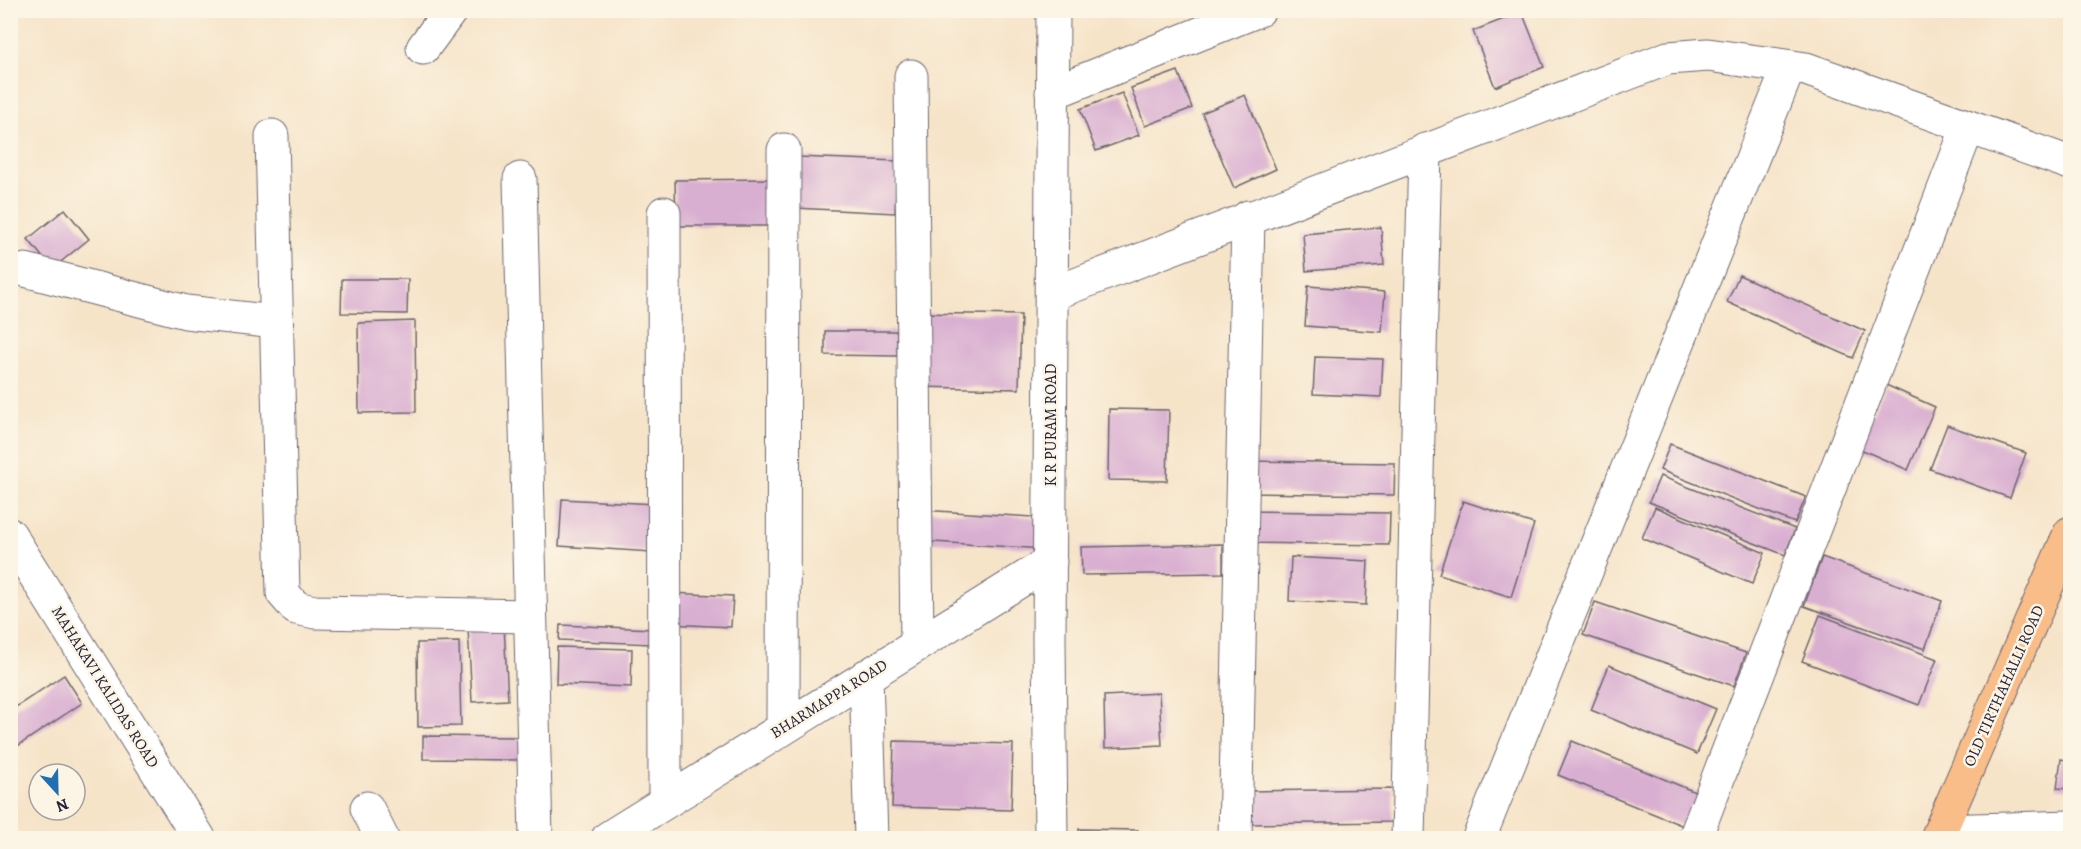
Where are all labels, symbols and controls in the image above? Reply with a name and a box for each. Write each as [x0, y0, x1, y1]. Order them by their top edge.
street label: K R PURAM ROAD [1040, 364, 1062, 486]
street label: MAHAKAVI KALIDAS ROAD [46, 602, 164, 772]
street label: OLD TIRTHAHALLI ROAD [1958, 602, 2050, 770]
street label: BHARMAPPA ROAD [766, 654, 892, 744]
north arrow [27, 762, 87, 822]
text: N [52, 793, 72, 817]

